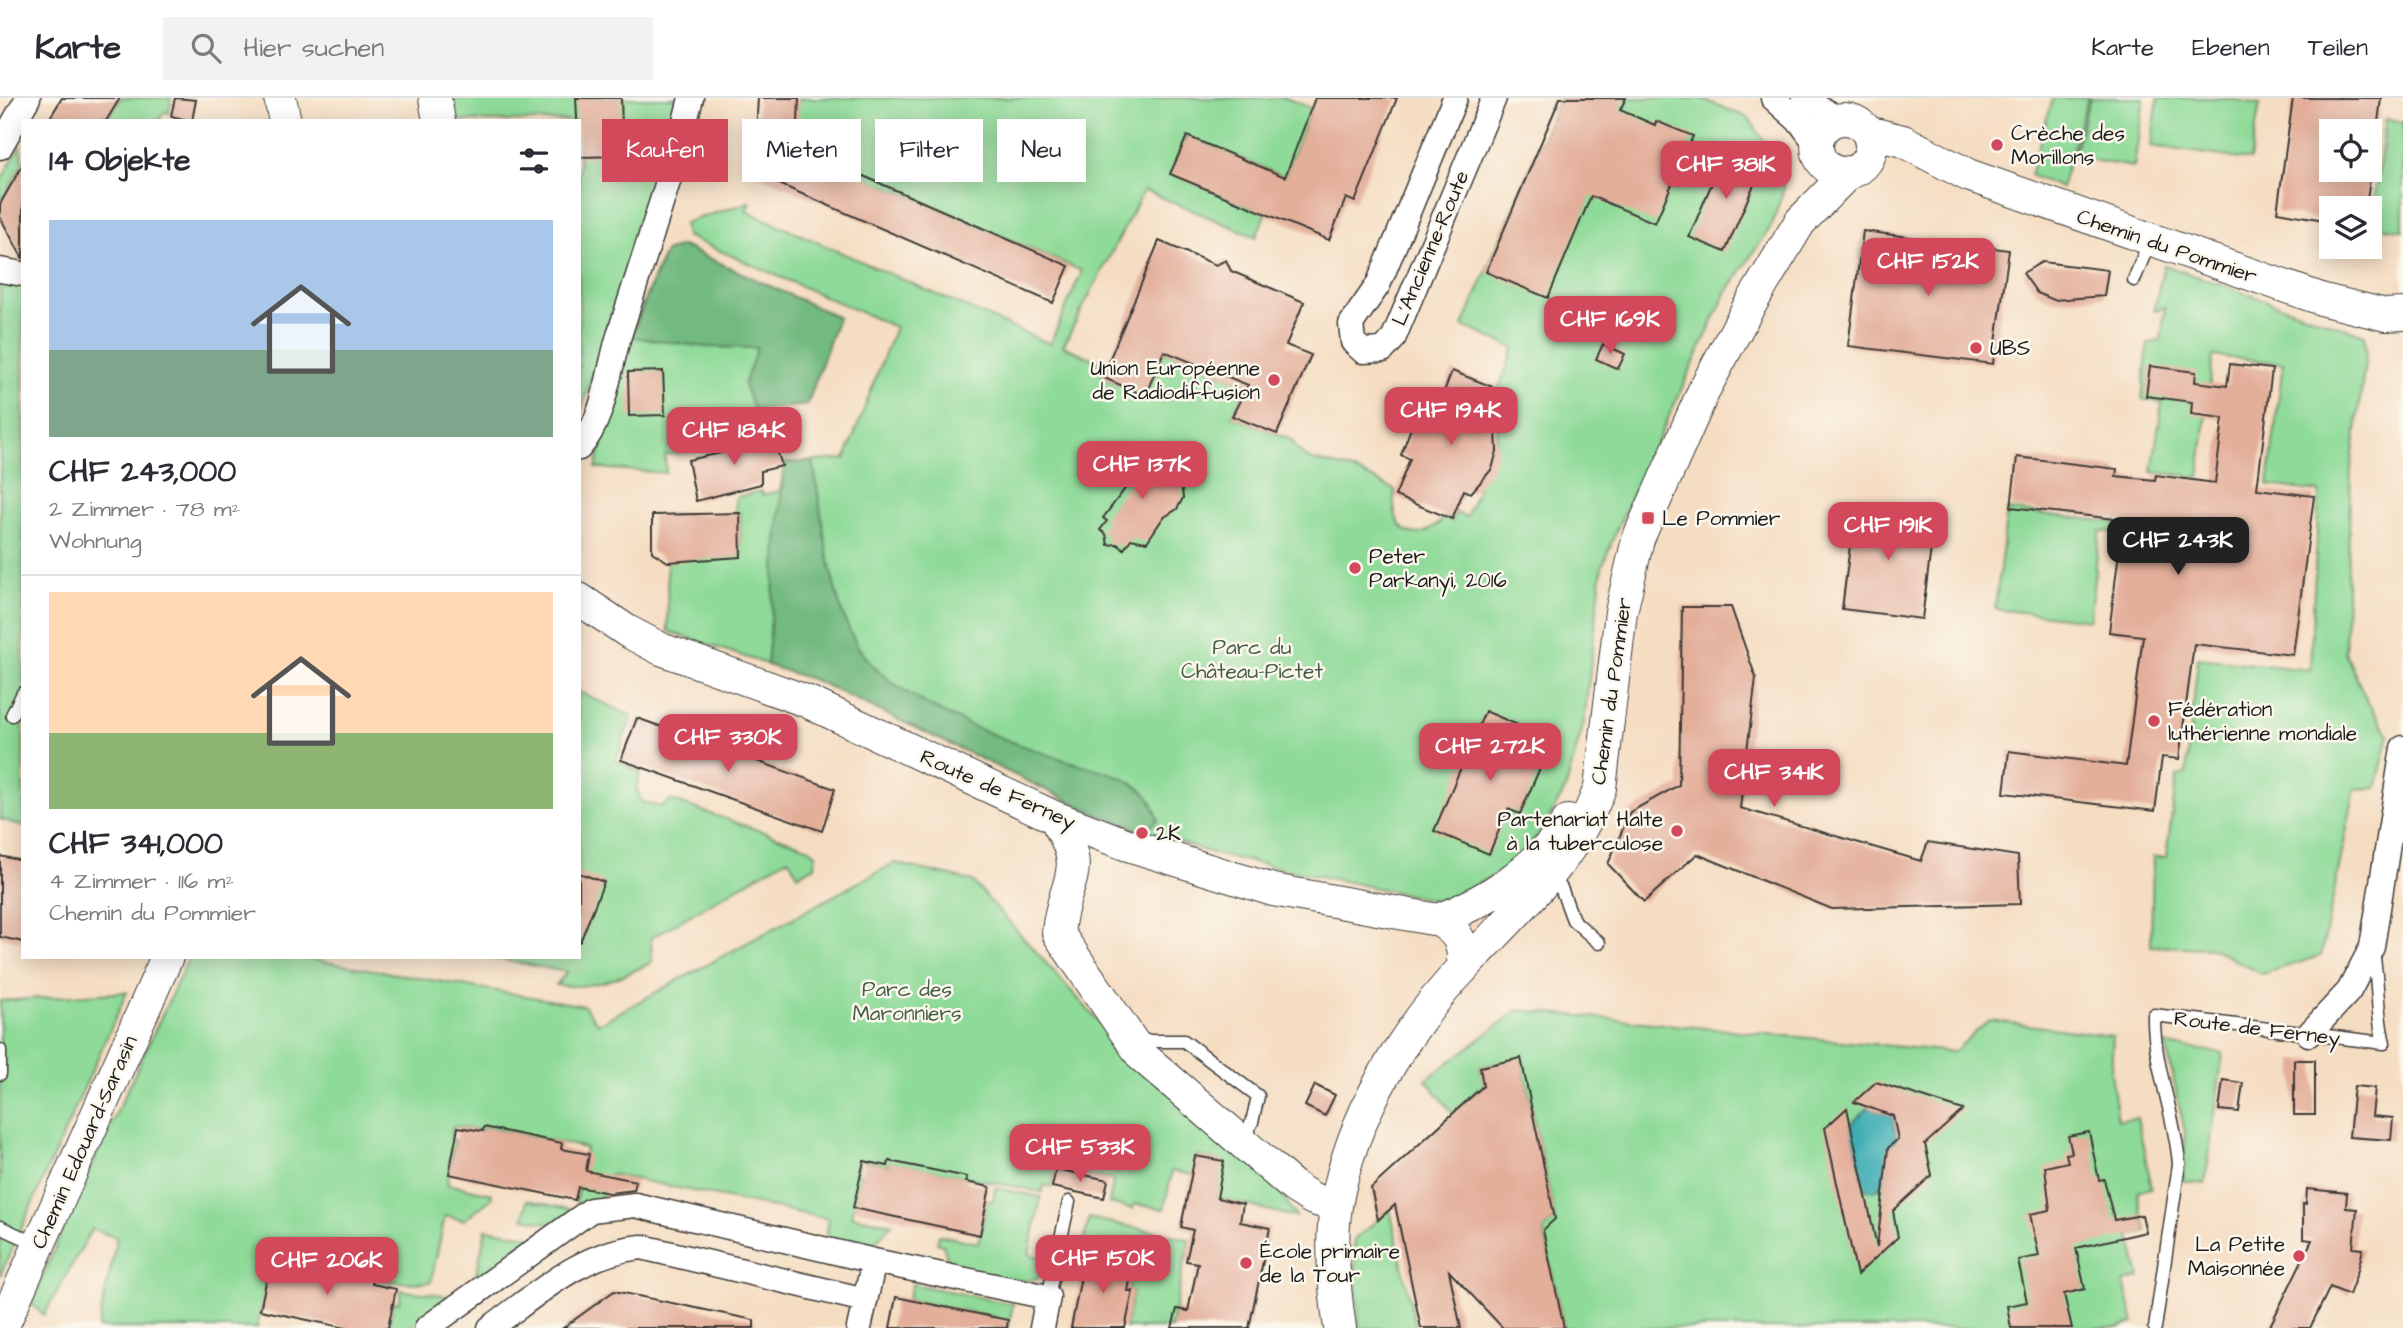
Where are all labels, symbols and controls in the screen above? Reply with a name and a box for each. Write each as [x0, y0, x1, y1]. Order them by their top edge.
search box [163, 17, 653, 80]
text: Karte [35, 25, 121, 71]
icon: search [187, 29, 225, 67]
text: Hier suchen [243, 30, 384, 66]
text: Karte [2091, 31, 2154, 65]
text: Ebenen [2192, 31, 2270, 65]
text: Teilen [2308, 31, 2368, 65]
chip: Kaufen [602, 119, 728, 182]
chip: Mieten [742, 119, 861, 182]
chip: Filter [875, 119, 983, 182]
chip: Neu [997, 119, 1086, 182]
place label: Crèche des Morillons [2011, 119, 2125, 172]
map controls [2319, 119, 2382, 259]
button: locate [2319, 119, 2382, 182]
marker: Crèche des Morillons [1989, 137, 2005, 153]
text: 14 Objekte [49, 140, 191, 182]
pin: CHF 381K [1654, 141, 1798, 201]
icon: filters [515, 142, 553, 180]
text: CHF 381K [1677, 148, 1775, 180]
street label: L'Ancienne-Route [1385, 166, 1476, 330]
button: layers [2319, 196, 2382, 259]
street label: Chemin du Pommier [2073, 202, 2261, 291]
pin: CHF 152K [1856, 238, 2000, 298]
text: CHF 152K [1877, 245, 1979, 277]
icon: home [238, 266, 364, 392]
pin: CHF 169K [1538, 296, 1682, 356]
text: CHF 169K [1560, 303, 1660, 335]
place label: UBS [1990, 334, 2030, 363]
marker: UBS [1968, 340, 1984, 356]
place label: Union Européenne de Radiodiffusion [1091, 354, 1260, 407]
marker: Union Européenne de Radiodiffusion [1266, 372, 1282, 388]
pin: CHF 194K [1379, 388, 1523, 447]
text: CHF 194K [1401, 394, 1501, 426]
pin: CHF 184K [662, 408, 806, 467]
text: CHF 184K [683, 414, 785, 446]
pin: CHF 137K [1070, 442, 1214, 501]
text: CHF 137K [1093, 448, 1191, 480]
text: CHF 243,000 [49, 451, 236, 493]
text: 2 Zimmer · 78 m² [49, 493, 240, 525]
pin: CHF 191K [1816, 503, 1960, 562]
place label: Le Pommier [1662, 504, 1781, 533]
text: CHF 191K [1844, 509, 1932, 541]
marker: Le Pommier [1640, 510, 1656, 526]
pin: CHF 243K [2106, 518, 2250, 577]
text: CHF 243K [2123, 524, 2233, 556]
text: Wohnung [49, 525, 142, 557]
place label: Peter Parkanyi, 2016 [1369, 542, 1507, 597]
marker: Peter Parkanyi, 2016 [1347, 560, 1363, 576]
street label: Chemin du Pommier [1584, 595, 1639, 787]
park label: Parc du Château-Pictet [1181, 633, 1323, 686]
icon: home [238, 638, 364, 764]
place label: Fédération luthérienne mondiale [2168, 695, 2357, 748]
marker: Fédération luthérienne mondiale [2146, 713, 2162, 729]
pin: CHF 330K [656, 714, 800, 774]
text: CHF 330K [674, 721, 782, 753]
pin: CHF 272K [1418, 724, 1562, 783]
text: CHF 272K [1435, 730, 1545, 762]
street label: Route de Ferney [915, 742, 1080, 839]
pin: CHF 341K [1702, 750, 1846, 809]
text: CHF 341K [1724, 756, 1824, 788]
place label: Partenariat Halte à la tuberculose [1497, 805, 1663, 858]
place label: 2K [1156, 819, 1181, 848]
text: CHF 341,000 [49, 823, 223, 865]
marker: Partenariat Halte à la tuberculose [1669, 823, 1685, 839]
marker: 2K [1134, 825, 1150, 841]
text: 4 Zimmer · 116 m² [49, 865, 234, 897]
text: Chemin du Pommier [49, 897, 256, 929]
park label: Parc des Maronniers [852, 975, 962, 1028]
street label: Route de Ferney [2172, 1004, 2342, 1055]
street label: Chemin Edouard-Sarasin [24, 1031, 145, 1254]
pin: CHF 533K [1008, 1124, 1152, 1184]
text: CHF 533K [1026, 1131, 1134, 1163]
place label: La Petite Maisonnée [2188, 1230, 2285, 1283]
pin: CHF 150K [1031, 1236, 1175, 1295]
place label: École primaire de la Tour [1260, 1237, 1400, 1290]
pin: CHF 206K [255, 1238, 399, 1297]
text: CHF 150K [1051, 1242, 1155, 1274]
text: CHF 206K [271, 1244, 383, 1276]
marker: La Petite Maisonnée [2291, 1248, 2307, 1264]
marker: École primaire de la Tour [1238, 1255, 1254, 1271]

